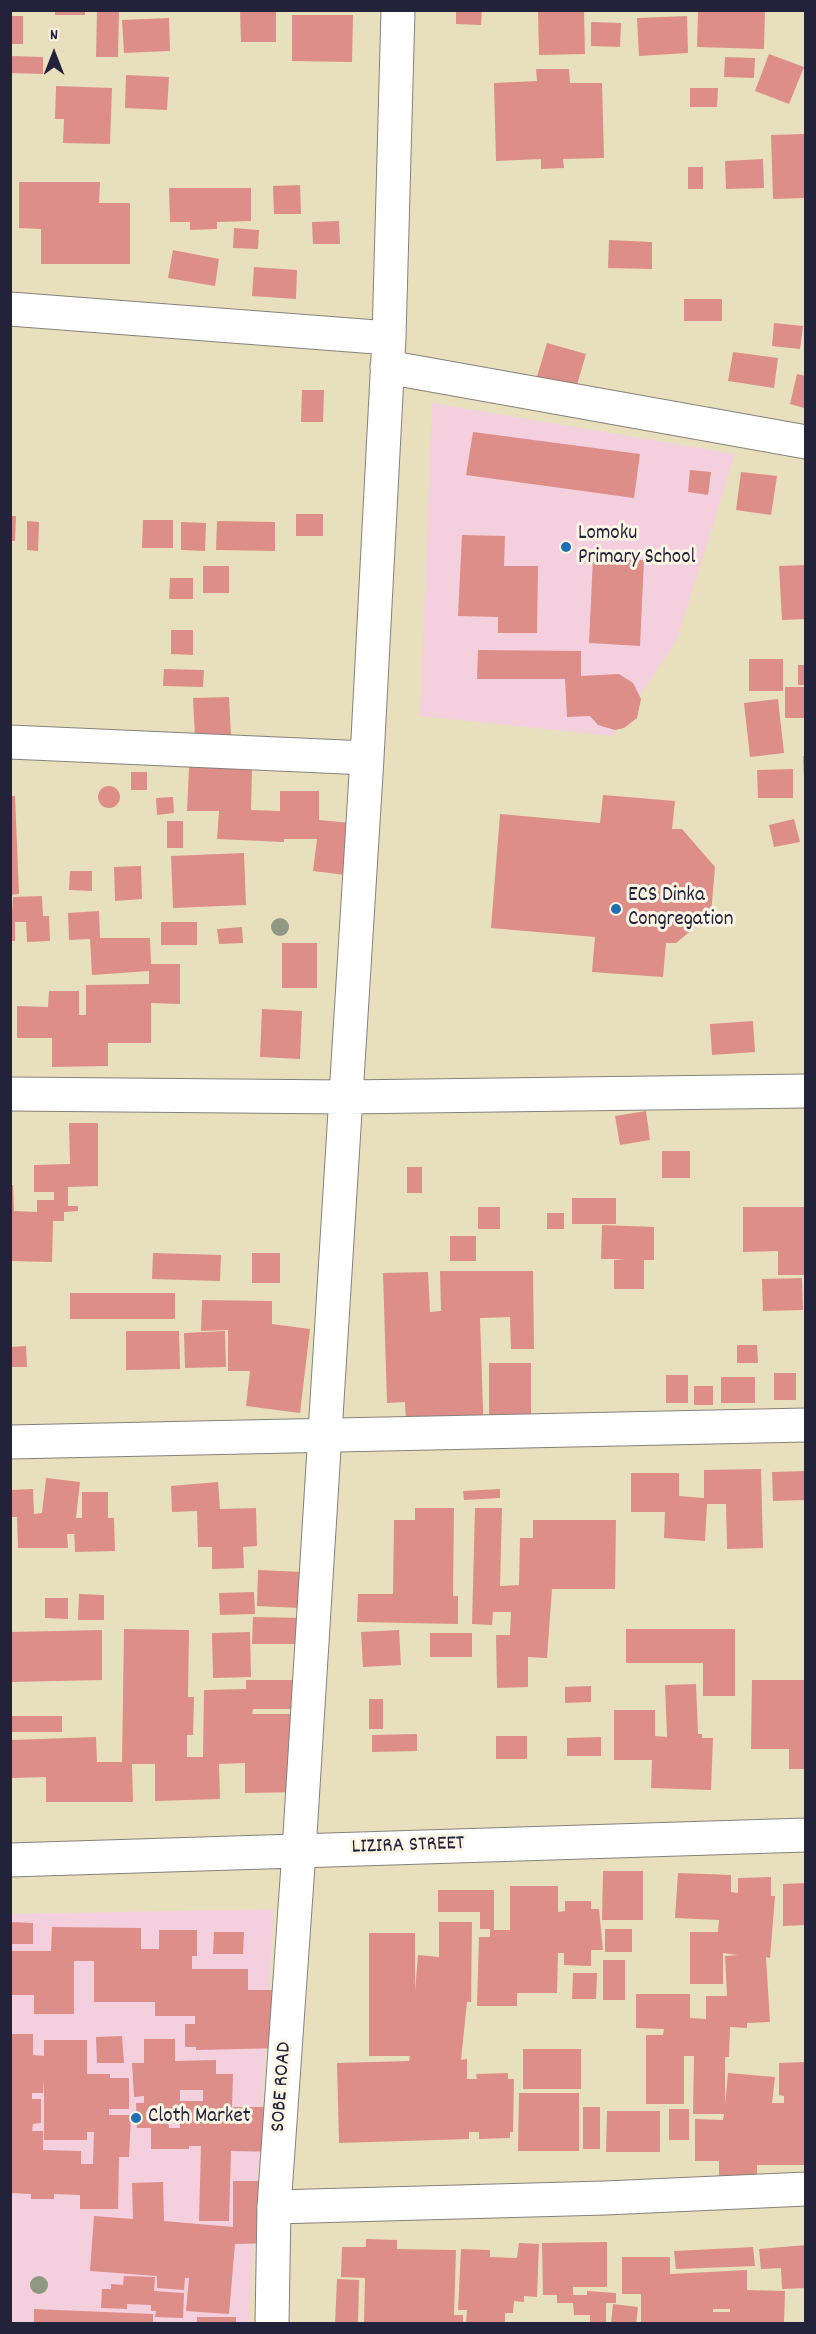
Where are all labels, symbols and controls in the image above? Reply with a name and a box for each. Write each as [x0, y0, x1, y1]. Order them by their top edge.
north arrow [24, 24, 84, 84]
text: N [50, 24, 58, 47]
place label: Lomoku Primary School [578, 522, 696, 572]
marker: Lomoku Primary School [559, 540, 573, 554]
place label: ECS Dinka Congregation [628, 884, 733, 934]
marker: ECS Dinka Congregation [609, 902, 623, 916]
street label: LIZIRA STREET [351, 1832, 465, 1862]
street label: SOBE ROAD [267, 2041, 299, 2133]
place label: Cloth Market [148, 2105, 250, 2131]
marker: Cloth Market [129, 2111, 143, 2125]

